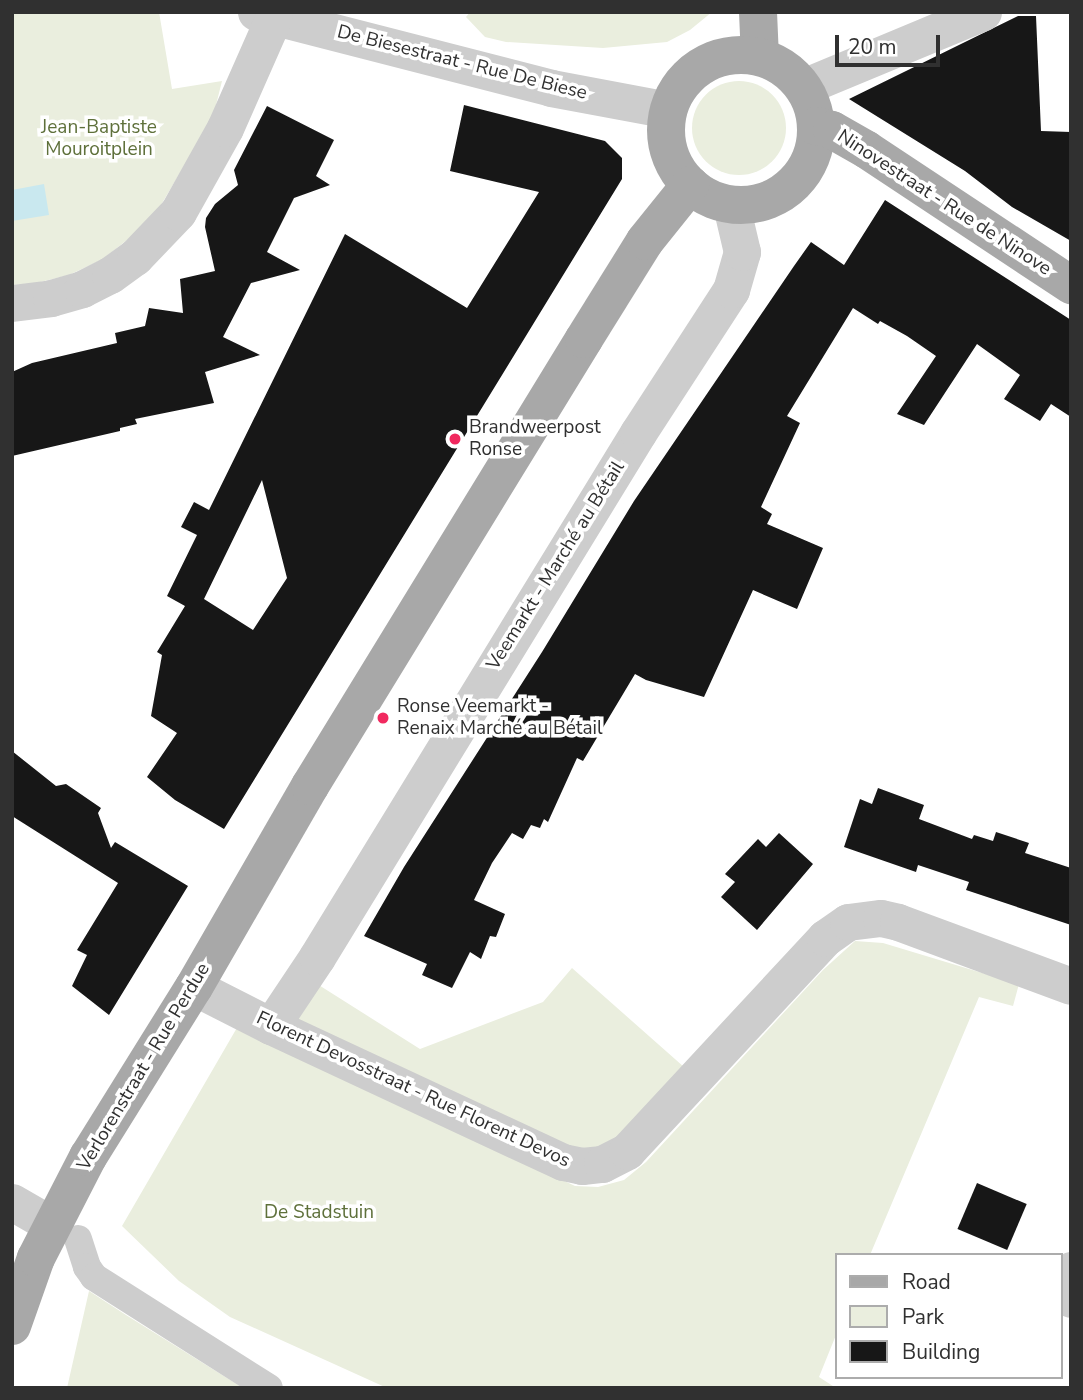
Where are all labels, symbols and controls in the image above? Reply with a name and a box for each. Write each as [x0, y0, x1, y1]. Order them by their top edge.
street label: De Biesestraat - Rue De Biese [335, 21, 589, 105]
scale bar [838, 21, 943, 65]
text: 20 m [848, 33, 897, 61]
park label: Jean-Baptiste Mouroitplein [41, 117, 157, 161]
street label: Ninovestraat - Rue de Ninove [833, 125, 1055, 281]
place label: Brandweerpost Ronse [469, 417, 601, 461]
marker: Brandweerpost Ronse [447, 431, 463, 447]
street label: Veemarkt - Marché au Bétail [482, 457, 630, 675]
place label: Ronse Veemarkt - Renaix Marché au Bétail [397, 696, 603, 740]
marker: Ronse Veemarkt - Renaix Marché au Bétail [375, 710, 391, 726]
street label: Verlorenstraat - Rue Perdue [73, 959, 215, 1175]
street label: Florent Devosstraat - Rue Florent Devos [253, 1007, 573, 1173]
park label: De Stadstuin [264, 1202, 374, 1224]
legend [834, 1253, 1062, 1379]
text: Road [902, 1268, 951, 1296]
text: Park [902, 1303, 944, 1331]
text: Building [902, 1338, 980, 1366]

